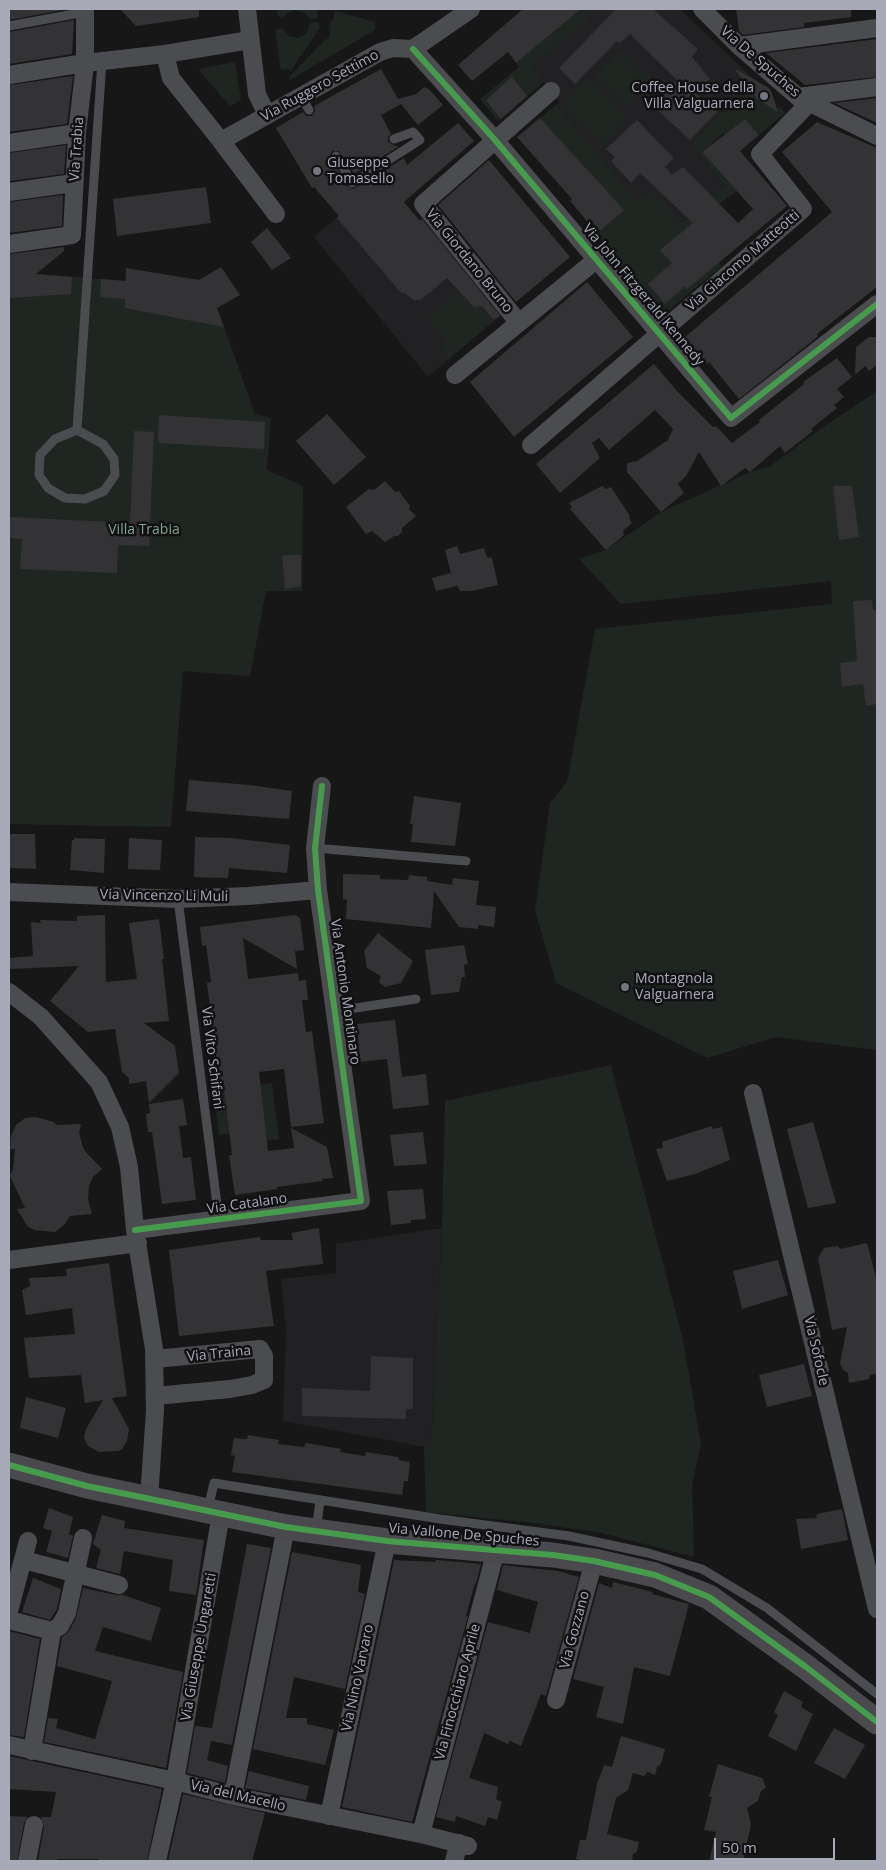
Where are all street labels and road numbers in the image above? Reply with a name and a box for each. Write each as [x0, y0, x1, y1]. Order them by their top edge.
street label: Via De Spuches [717, 23, 803, 101]
street label: Via Ruggero Settimo [258, 47, 382, 125]
street label: Via Trabia [66, 116, 88, 182]
street label: Via Giordano Bruno [422, 206, 516, 316]
street label: Via Giacomo Matteotti [683, 207, 803, 315]
street label: Via John Fitzgerald Kennedy [579, 221, 707, 369]
street label: Via Vincenzo Li Muli [100, 886, 228, 906]
street label: Via Antonio Montinaro [326, 918, 364, 1066]
street label: Via Vito Schifani [197, 1006, 227, 1110]
street label: Via Catalano [206, 1190, 288, 1218]
street label: Via Sofocle [800, 1315, 832, 1387]
street label: Via Traina [186, 1342, 252, 1366]
street label: Via Vallone De Spuches [388, 1520, 540, 1550]
street label: Via Giuseppe Ungaretti [178, 1572, 220, 1722]
street label: Via Gozzano [557, 1589, 593, 1671]
street label: Via Finocchiaro Aprile [432, 1622, 484, 1762]
street label: Via Nino Varvaro [338, 1623, 378, 1733]
street label: Via del Macello [189, 1777, 287, 1815]

